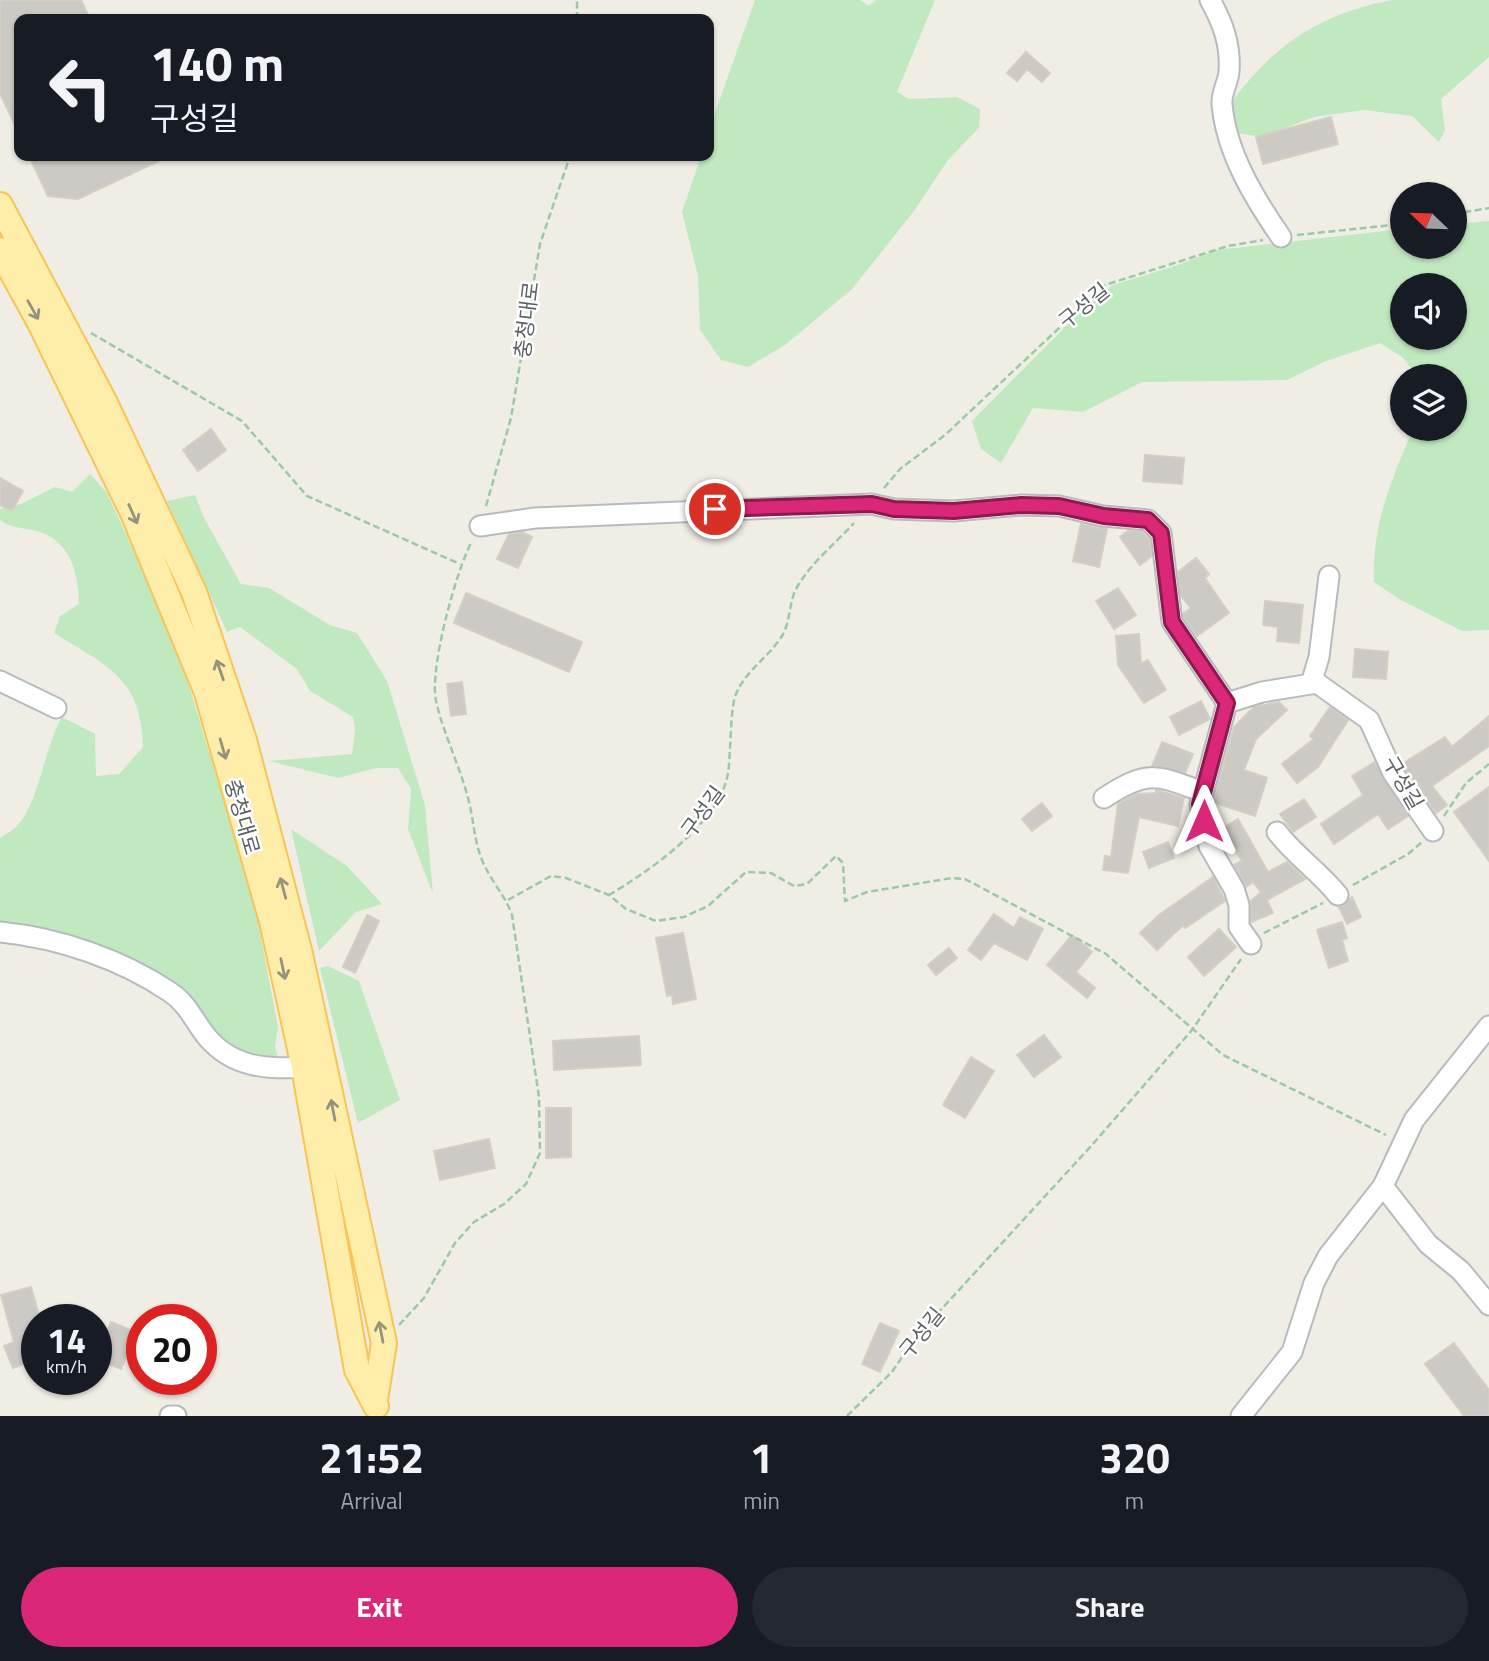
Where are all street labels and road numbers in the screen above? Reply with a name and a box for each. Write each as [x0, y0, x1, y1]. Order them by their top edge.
street label: 구성길 [1051, 275, 1116, 336]
street label: 충청대로 [505, 280, 547, 360]
street label: 구성길 [1376, 749, 1432, 816]
street label: 충청대로 [217, 775, 269, 858]
street label: 구성길 [672, 779, 732, 844]
street label: 구성길 [891, 1300, 952, 1365]

